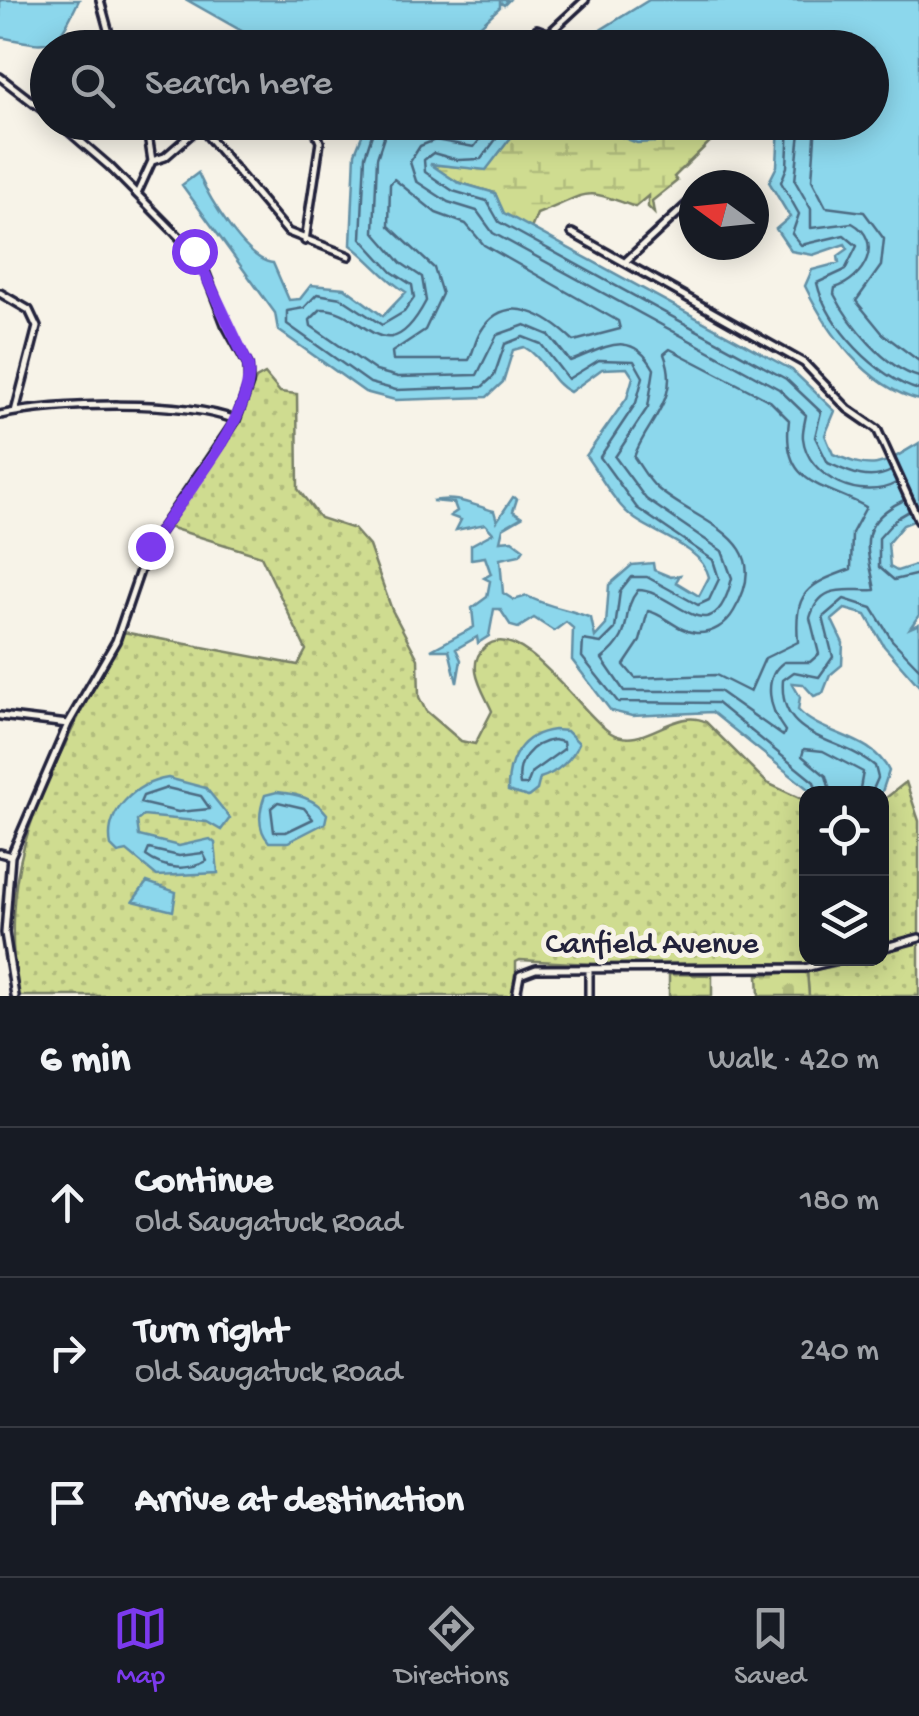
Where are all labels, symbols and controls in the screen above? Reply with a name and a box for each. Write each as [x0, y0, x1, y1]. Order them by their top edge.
search box [30, 30, 889, 140]
icon: search [65, 58, 120, 113]
text: Search here [145, 63, 332, 107]
north arrow [679, 170, 769, 260]
route start [172, 229, 218, 275]
route end [128, 524, 174, 570]
map controls [799, 786, 889, 966]
button: locate [799, 786, 889, 876]
button: layers [799, 876, 889, 966]
street label: Canfield Avenue [545, 927, 759, 965]
text: 6 min [40, 1037, 130, 1086]
text: Walk · 420 m [708, 1042, 879, 1080]
text: Continue [135, 1161, 273, 1205]
icon: ahead [40, 1175, 95, 1230]
text: 180 m [800, 1183, 879, 1221]
text: Old Saugatuck Road [135, 1205, 402, 1243]
text: Turn right [135, 1311, 287, 1355]
icon: right [40, 1325, 95, 1380]
text: 240 m [800, 1333, 879, 1371]
text: Old Saugatuck Road [135, 1355, 402, 1393]
icon: arrive [40, 1475, 95, 1530]
text: Arrive at destination [135, 1480, 464, 1524]
tab: Map [113, 1601, 168, 1694]
tab: Directions [394, 1601, 508, 1694]
tab: Saved [734, 1601, 806, 1694]

